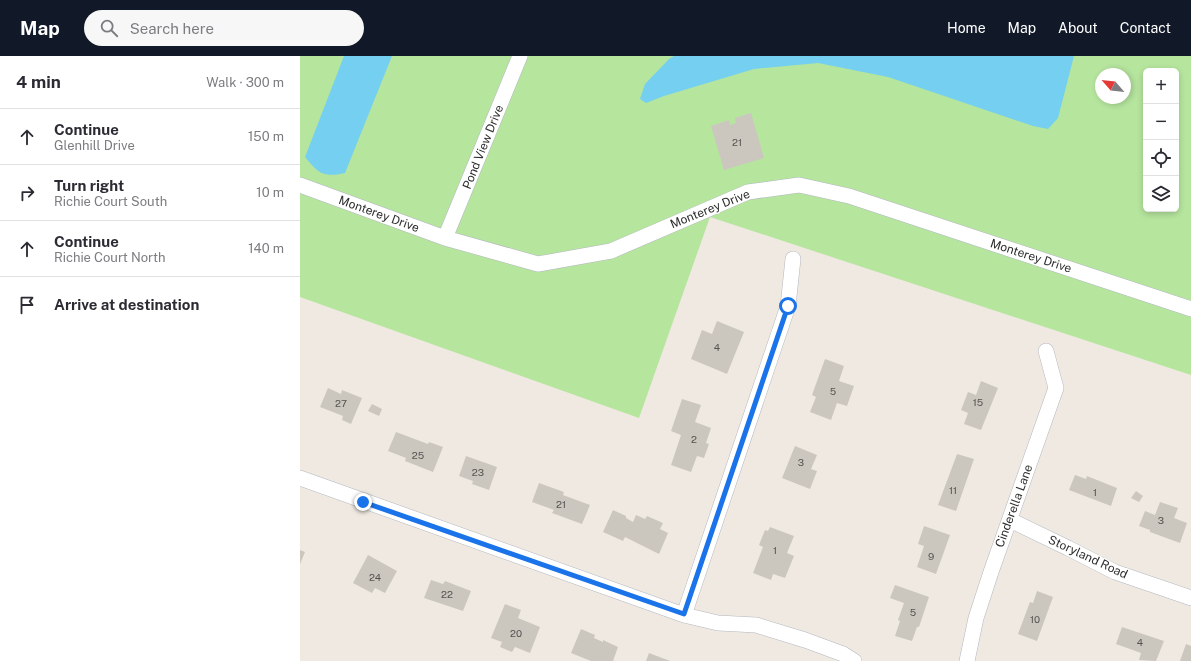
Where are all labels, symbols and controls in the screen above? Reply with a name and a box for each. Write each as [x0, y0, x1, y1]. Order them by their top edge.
search box [84, 10, 364, 46]
text: Map [20, 17, 60, 39]
icon: search [98, 17, 120, 39]
text: Search here [130, 20, 214, 37]
text: Home [947, 20, 986, 36]
text: Map [1008, 20, 1036, 36]
text: About [1058, 20, 1098, 36]
text: Contact [1120, 20, 1171, 36]
north arrow [1095, 68, 1131, 104]
map controls [1143, 68, 1179, 212]
button: + [1143, 68, 1179, 104]
text: 4 min [16, 72, 61, 92]
text: Walk · 300 m [206, 75, 284, 90]
street label: Pond View Drive [460, 103, 506, 191]
button: − [1143, 104, 1179, 140]
text: Continue [54, 121, 119, 138]
icon: ahead [16, 126, 38, 148]
text: 150 m [248, 129, 284, 144]
house number: 21 [732, 136, 742, 148]
text: Glenhill Drive [54, 138, 135, 153]
button: locate [1143, 140, 1179, 176]
button: layers [1143, 176, 1179, 212]
text: Turn right [54, 177, 124, 194]
icon: right [16, 182, 38, 204]
text: 10 m [256, 185, 284, 200]
street label: Monterey Drive [668, 187, 752, 231]
street label: Monterey Drive [337, 193, 421, 235]
text: Richie Court South [54, 194, 167, 209]
text: Continue [54, 233, 119, 250]
street label: Monterey Drive [989, 236, 1074, 276]
icon: ahead [16, 238, 38, 260]
text: 140 m [248, 241, 284, 256]
text: Richie Court North [54, 250, 166, 265]
icon: arrive [16, 294, 38, 316]
text: Arrive at destination [54, 296, 199, 313]
route start [779, 297, 797, 315]
house number: 4 [714, 341, 720, 353]
house number: 5 [830, 385, 836, 397]
house number: 15 [973, 396, 983, 408]
house number: 27 [335, 397, 347, 409]
house number: 2 [691, 433, 697, 445]
house number: 25 [412, 449, 424, 461]
house number: 3 [798, 456, 804, 468]
street label: Cinderella Lane [992, 462, 1036, 549]
house number: 23 [472, 466, 484, 478]
house number: 11 [949, 484, 957, 496]
house number: 1 [1093, 486, 1097, 498]
route end [354, 493, 372, 511]
house number: 21 [556, 498, 566, 510]
house number: 3 [1158, 514, 1164, 526]
street label: Storyland Road [1046, 532, 1130, 582]
house number: 1 [773, 544, 777, 556]
house number: 9 [928, 550, 934, 562]
house number: 24 [369, 571, 381, 583]
house number: 22 [441, 588, 453, 600]
house number: 5 [910, 606, 916, 618]
house number: 10 [1030, 613, 1040, 625]
house number: 20 [510, 627, 522, 639]
house number: 4 [1137, 636, 1143, 648]

